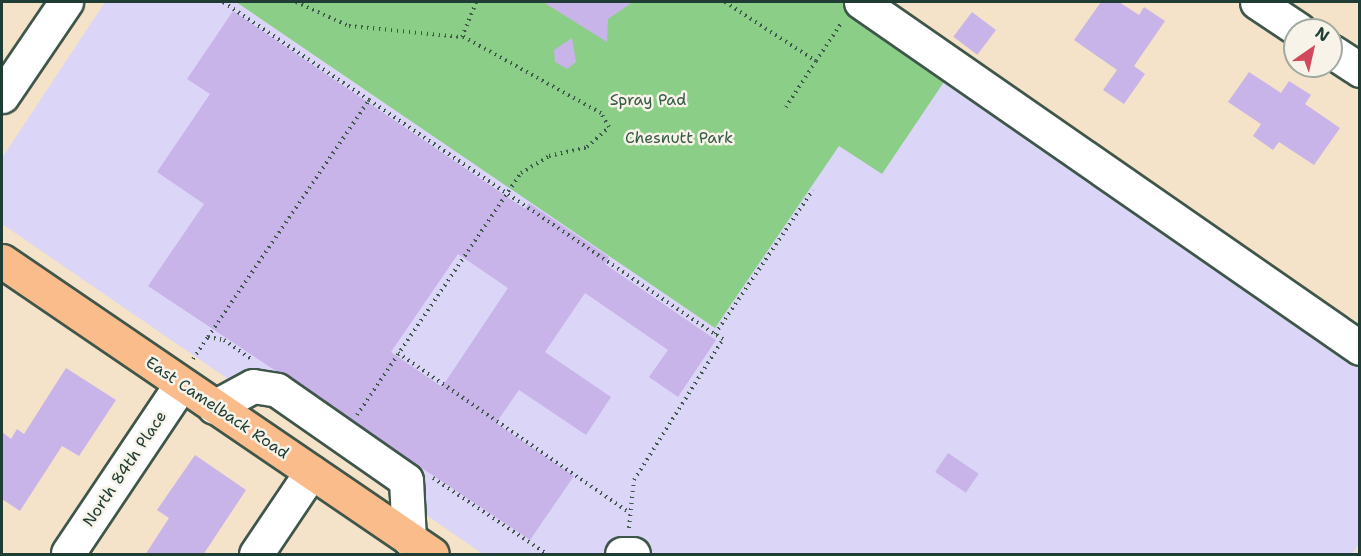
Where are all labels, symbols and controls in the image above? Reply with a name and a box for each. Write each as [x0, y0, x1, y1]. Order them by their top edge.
north arrow [1283, 18, 1343, 78]
text: N [1311, 22, 1333, 47]
park label: Spray Pad [610, 90, 686, 110]
park label: Chesnutt Park [625, 128, 733, 148]
street label: East Camelback Road [142, 353, 292, 463]
street label: North 84th Place [79, 407, 171, 531]

